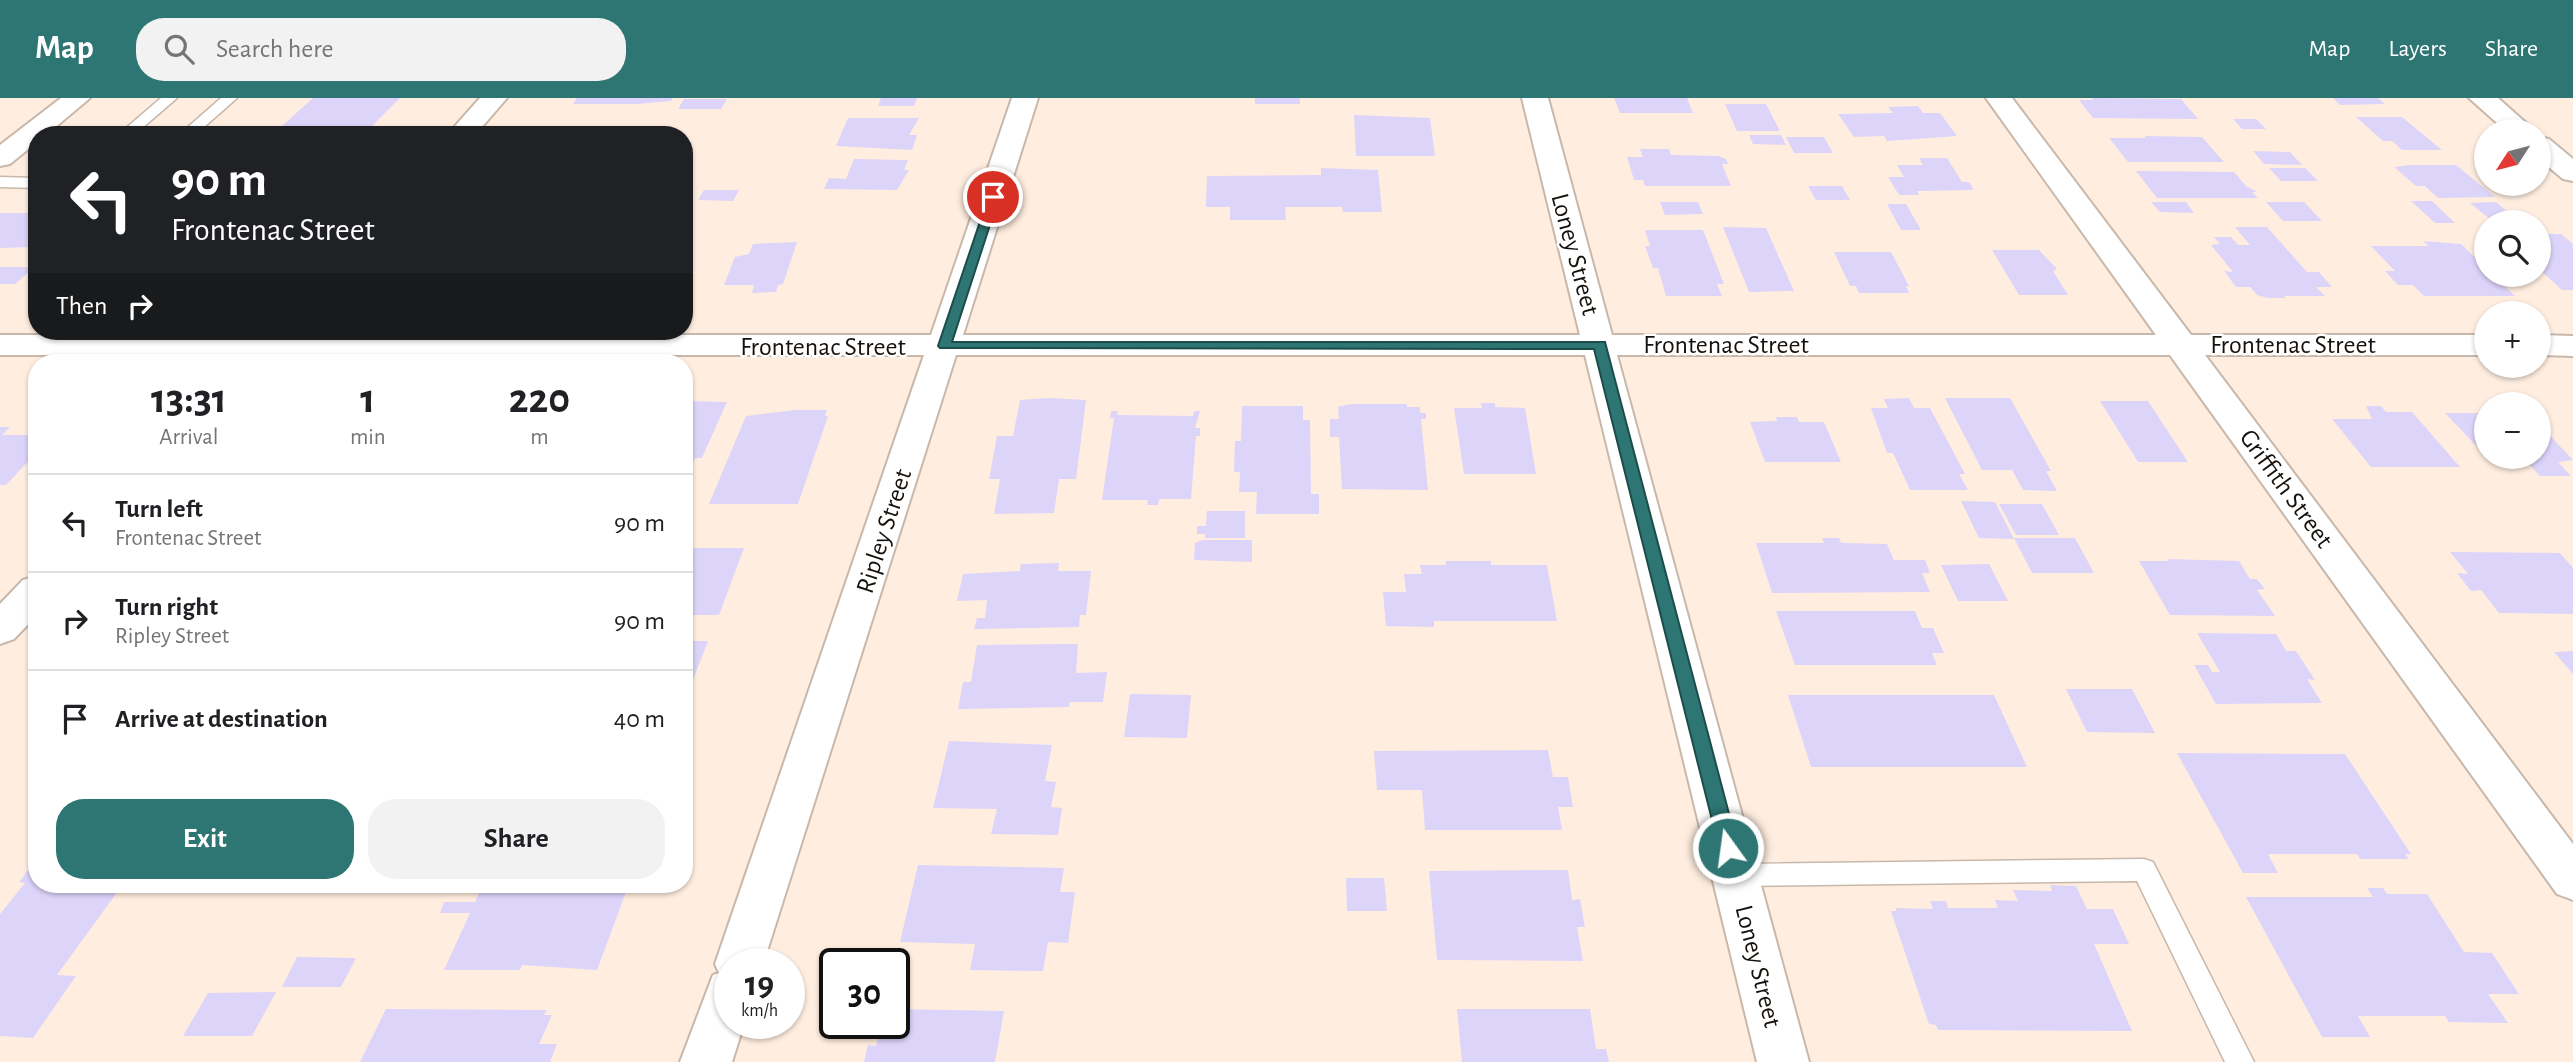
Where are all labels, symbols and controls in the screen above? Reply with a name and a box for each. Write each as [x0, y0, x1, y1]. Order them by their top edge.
search box [136, 18, 626, 81]
icon: search [160, 30, 198, 68]
text: Map [35, 32, 94, 65]
text: Search here [216, 36, 334, 62]
text: Map [2308, 37, 2350, 61]
text: Layers [2388, 37, 2447, 61]
text: Share [2485, 37, 2538, 61]
north arrow [2474, 119, 2552, 196]
map controls [2474, 119, 2551, 469]
icon: left [56, 154, 147, 245]
text: 90 m [171, 156, 267, 205]
pin [963, 167, 1023, 227]
icon: arrive [974, 178, 1012, 216]
street label: Loney Street [1546, 191, 1604, 318]
button: search [2474, 210, 2551, 287]
text: Frontenac Street [171, 214, 375, 246]
icon: right [121, 287, 159, 325]
text: Then [56, 293, 107, 319]
button: + [2474, 301, 2551, 378]
street label: Frontenac Street [1643, 332, 1809, 358]
street label: Frontenac Street [2210, 332, 2376, 358]
street label: Frontenac Street [740, 334, 906, 360]
text: 13:31 [151, 378, 227, 420]
text: 1 [360, 378, 375, 420]
text: 220 [509, 378, 570, 420]
button: − [2474, 392, 2551, 469]
street label: Griffith Street [2235, 425, 2338, 553]
text: Arrival [159, 426, 219, 449]
text: min [350, 426, 386, 449]
text: m [530, 426, 549, 449]
street label: Ripley Street [852, 466, 916, 597]
text: Turn left [115, 496, 203, 522]
icon: left [56, 504, 94, 542]
text: 90 m [614, 510, 665, 536]
text: Frontenac Street [115, 527, 261, 550]
text: Turn right [115, 594, 218, 620]
icon: right [56, 602, 94, 640]
text: 90 m [614, 608, 665, 634]
text: Ripley Street [115, 625, 229, 648]
icon: arrive [56, 700, 94, 738]
text: Arrive at destination [115, 706, 328, 732]
text: 40 m [614, 706, 665, 732]
button: Exit [56, 799, 354, 879]
button: Share [368, 799, 665, 879]
position arrow [1691, 811, 1765, 885]
street label: Loney Street [1730, 902, 1786, 1030]
speed limit sign: 30 [819, 948, 910, 1039]
text: 19 [745, 967, 774, 1002]
text: km/h [741, 1002, 778, 1020]

